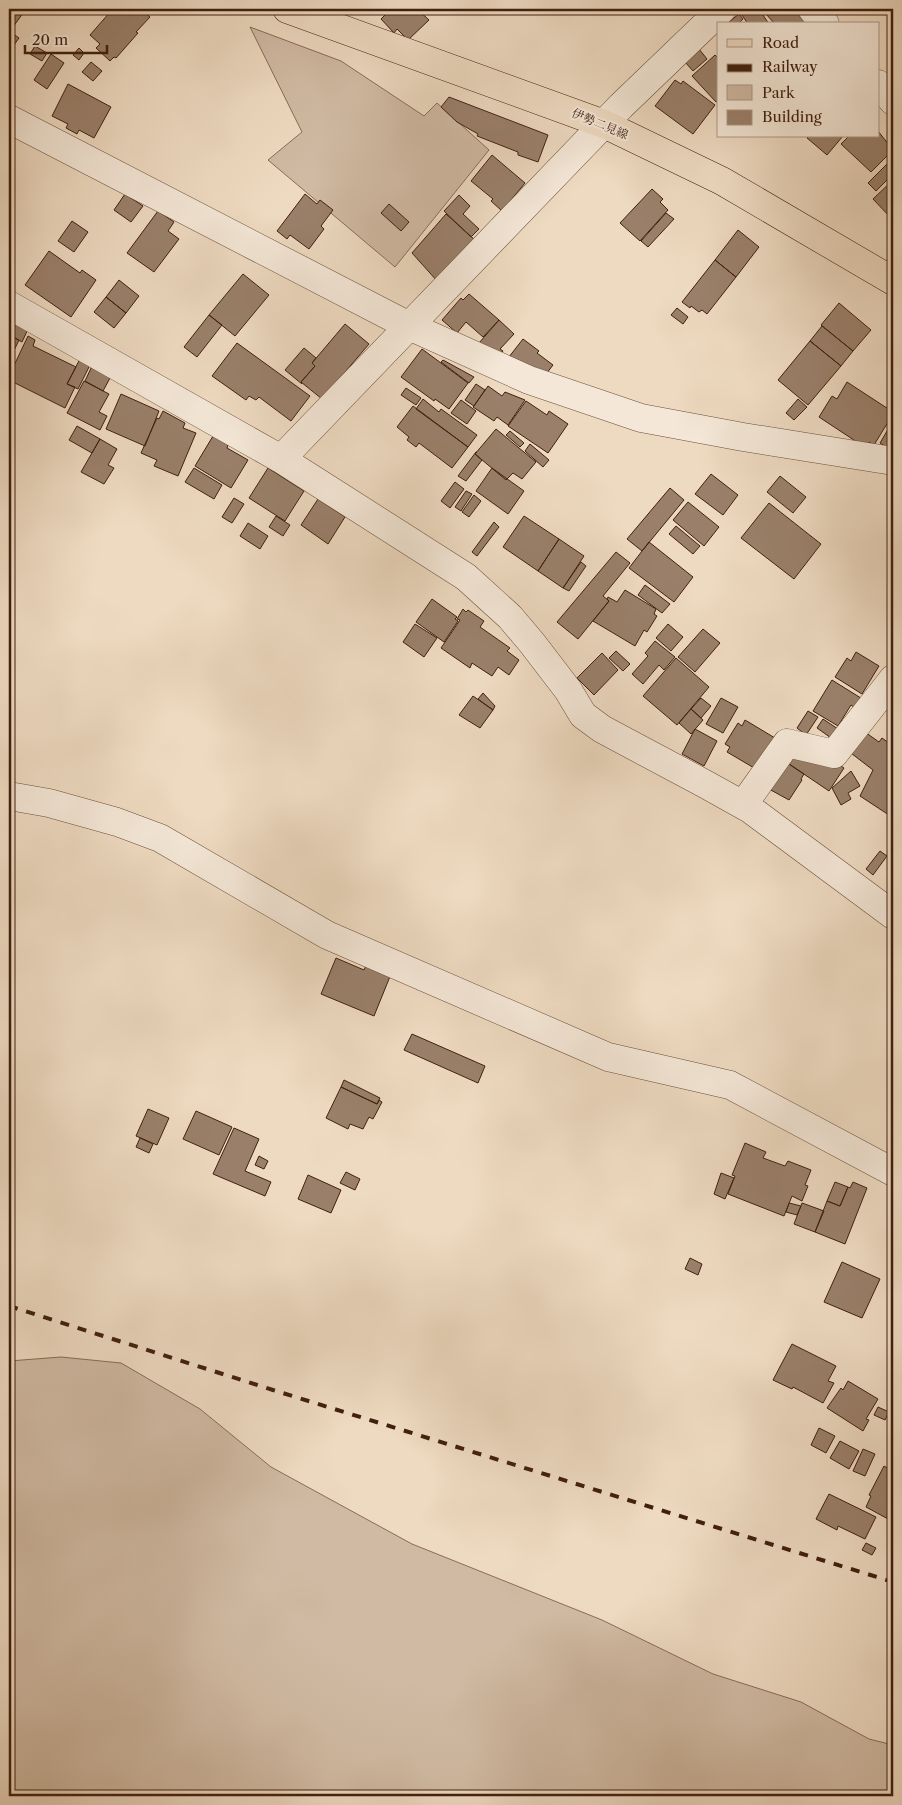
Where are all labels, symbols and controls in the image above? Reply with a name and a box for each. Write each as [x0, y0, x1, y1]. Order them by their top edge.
scale bar [25, 22, 108, 54]
legend [717, 22, 880, 138]
text: 20 m [32, 30, 68, 49]
text: Road [762, 33, 799, 52]
text: Railway [762, 57, 818, 76]
text: Park [762, 83, 796, 102]
street label: 伊勢二見線 [570, 105, 631, 142]
text: Building [762, 107, 822, 126]

